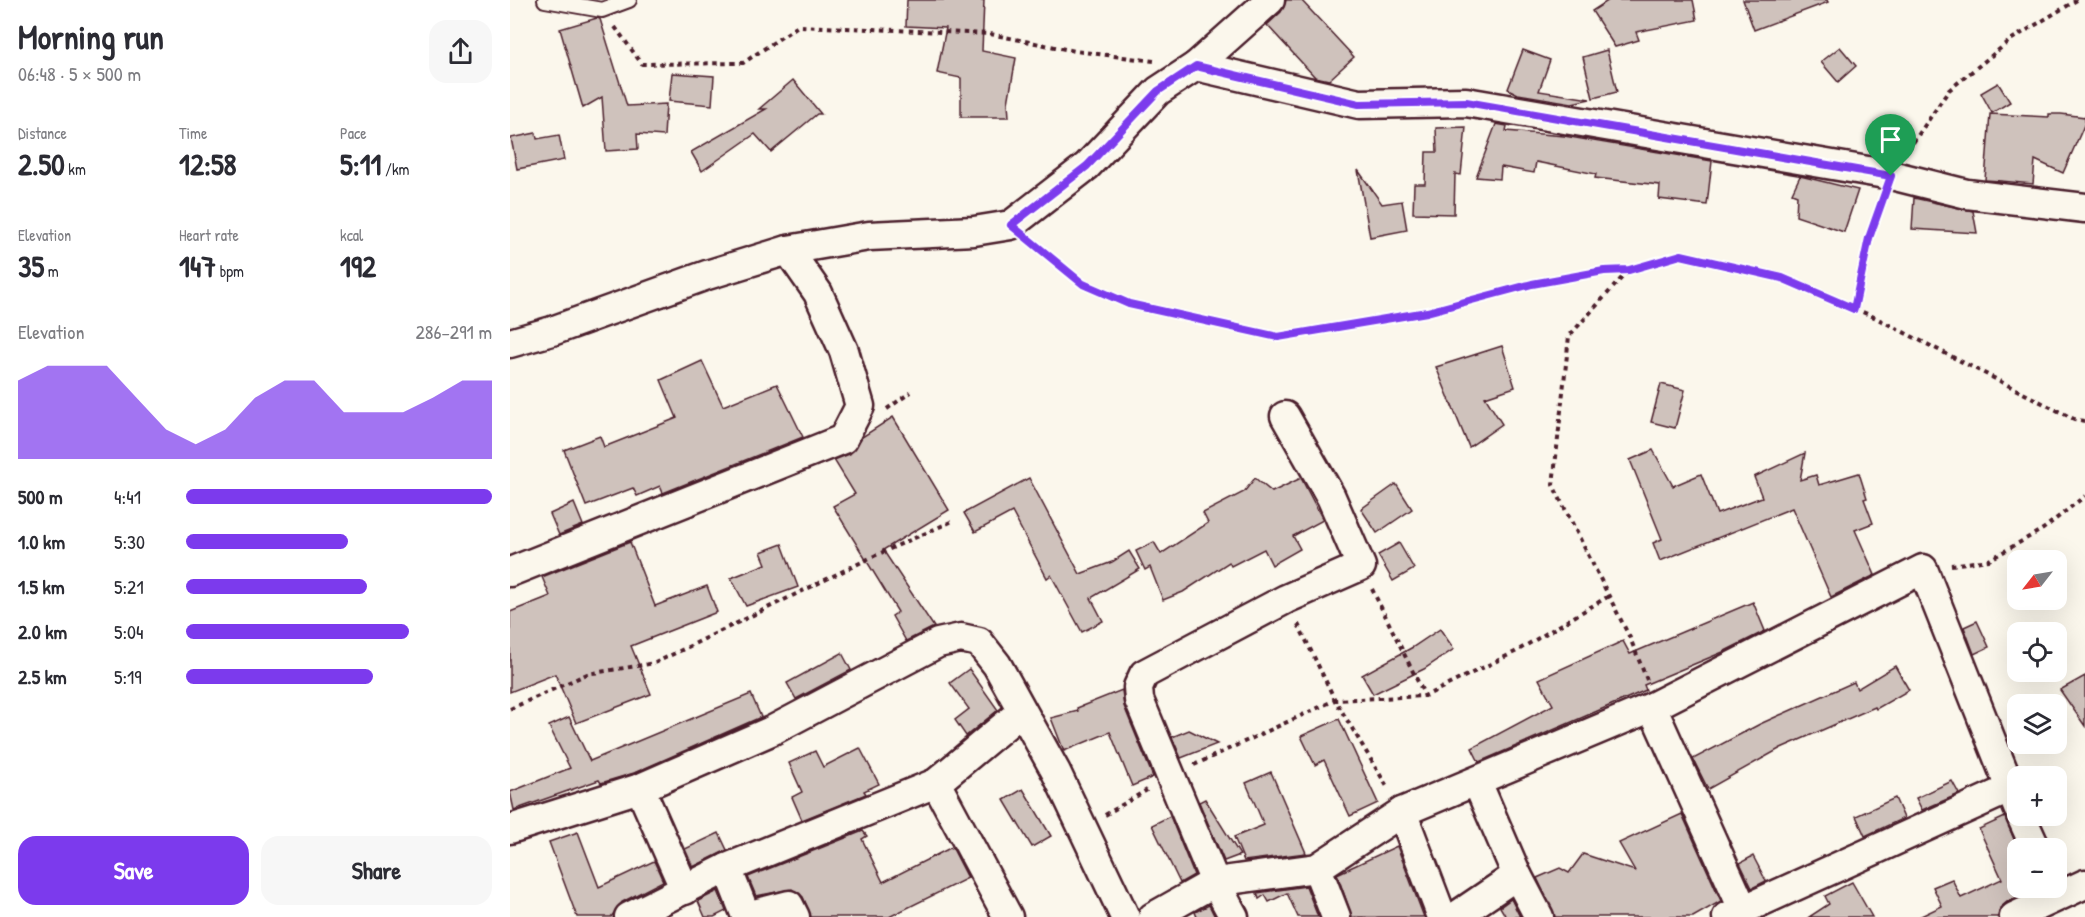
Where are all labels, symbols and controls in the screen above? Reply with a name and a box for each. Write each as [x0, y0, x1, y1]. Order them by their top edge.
text: Morning run [18, 15, 164, 59]
button: share [429, 20, 492, 83]
text: 06:48 · 5 × 500 m [18, 60, 141, 87]
pin [1865, 114, 1916, 176]
text: Distance [18, 122, 67, 144]
text: Time [179, 122, 207, 144]
text: Pace [340, 122, 367, 144]
icon: arrive [1874, 123, 1907, 156]
text: 2.50 [18, 144, 65, 184]
text: 12:58 [179, 144, 237, 184]
text: 5:11 [340, 144, 381, 184]
text: km [65, 158, 86, 180]
text: /km [381, 158, 409, 180]
text: Elevation [18, 224, 71, 246]
text: Heart rate [179, 224, 239, 246]
text: kcal [340, 224, 363, 246]
text: 35 [18, 246, 44, 286]
text: 147 [179, 246, 216, 286]
text: 192 [340, 246, 376, 286]
text: m [44, 260, 59, 282]
text: bpm [216, 260, 244, 282]
text: Elevation [18, 318, 84, 345]
text: 286–291 m [415, 318, 492, 345]
text: 500 m [18, 483, 63, 510]
text: 4:41 [114, 483, 141, 510]
text: 1.0 km [18, 528, 65, 555]
text: 5:30 [114, 528, 145, 555]
north arrow [2007, 550, 2067, 610]
map controls [2007, 550, 2067, 898]
text: 1.5 km [18, 573, 65, 600]
text: 5:21 [114, 573, 144, 600]
text: 2.0 km [18, 618, 67, 645]
text: 5:04 [114, 618, 144, 645]
button: locate [2007, 622, 2067, 682]
text: 2.5 km [18, 663, 67, 690]
text: 5:19 [114, 663, 142, 690]
button: layers [2007, 694, 2067, 754]
button: + [2007, 766, 2067, 826]
button: Save [18, 836, 249, 905]
button: Share [261, 836, 492, 905]
button: − [2007, 838, 2067, 898]

